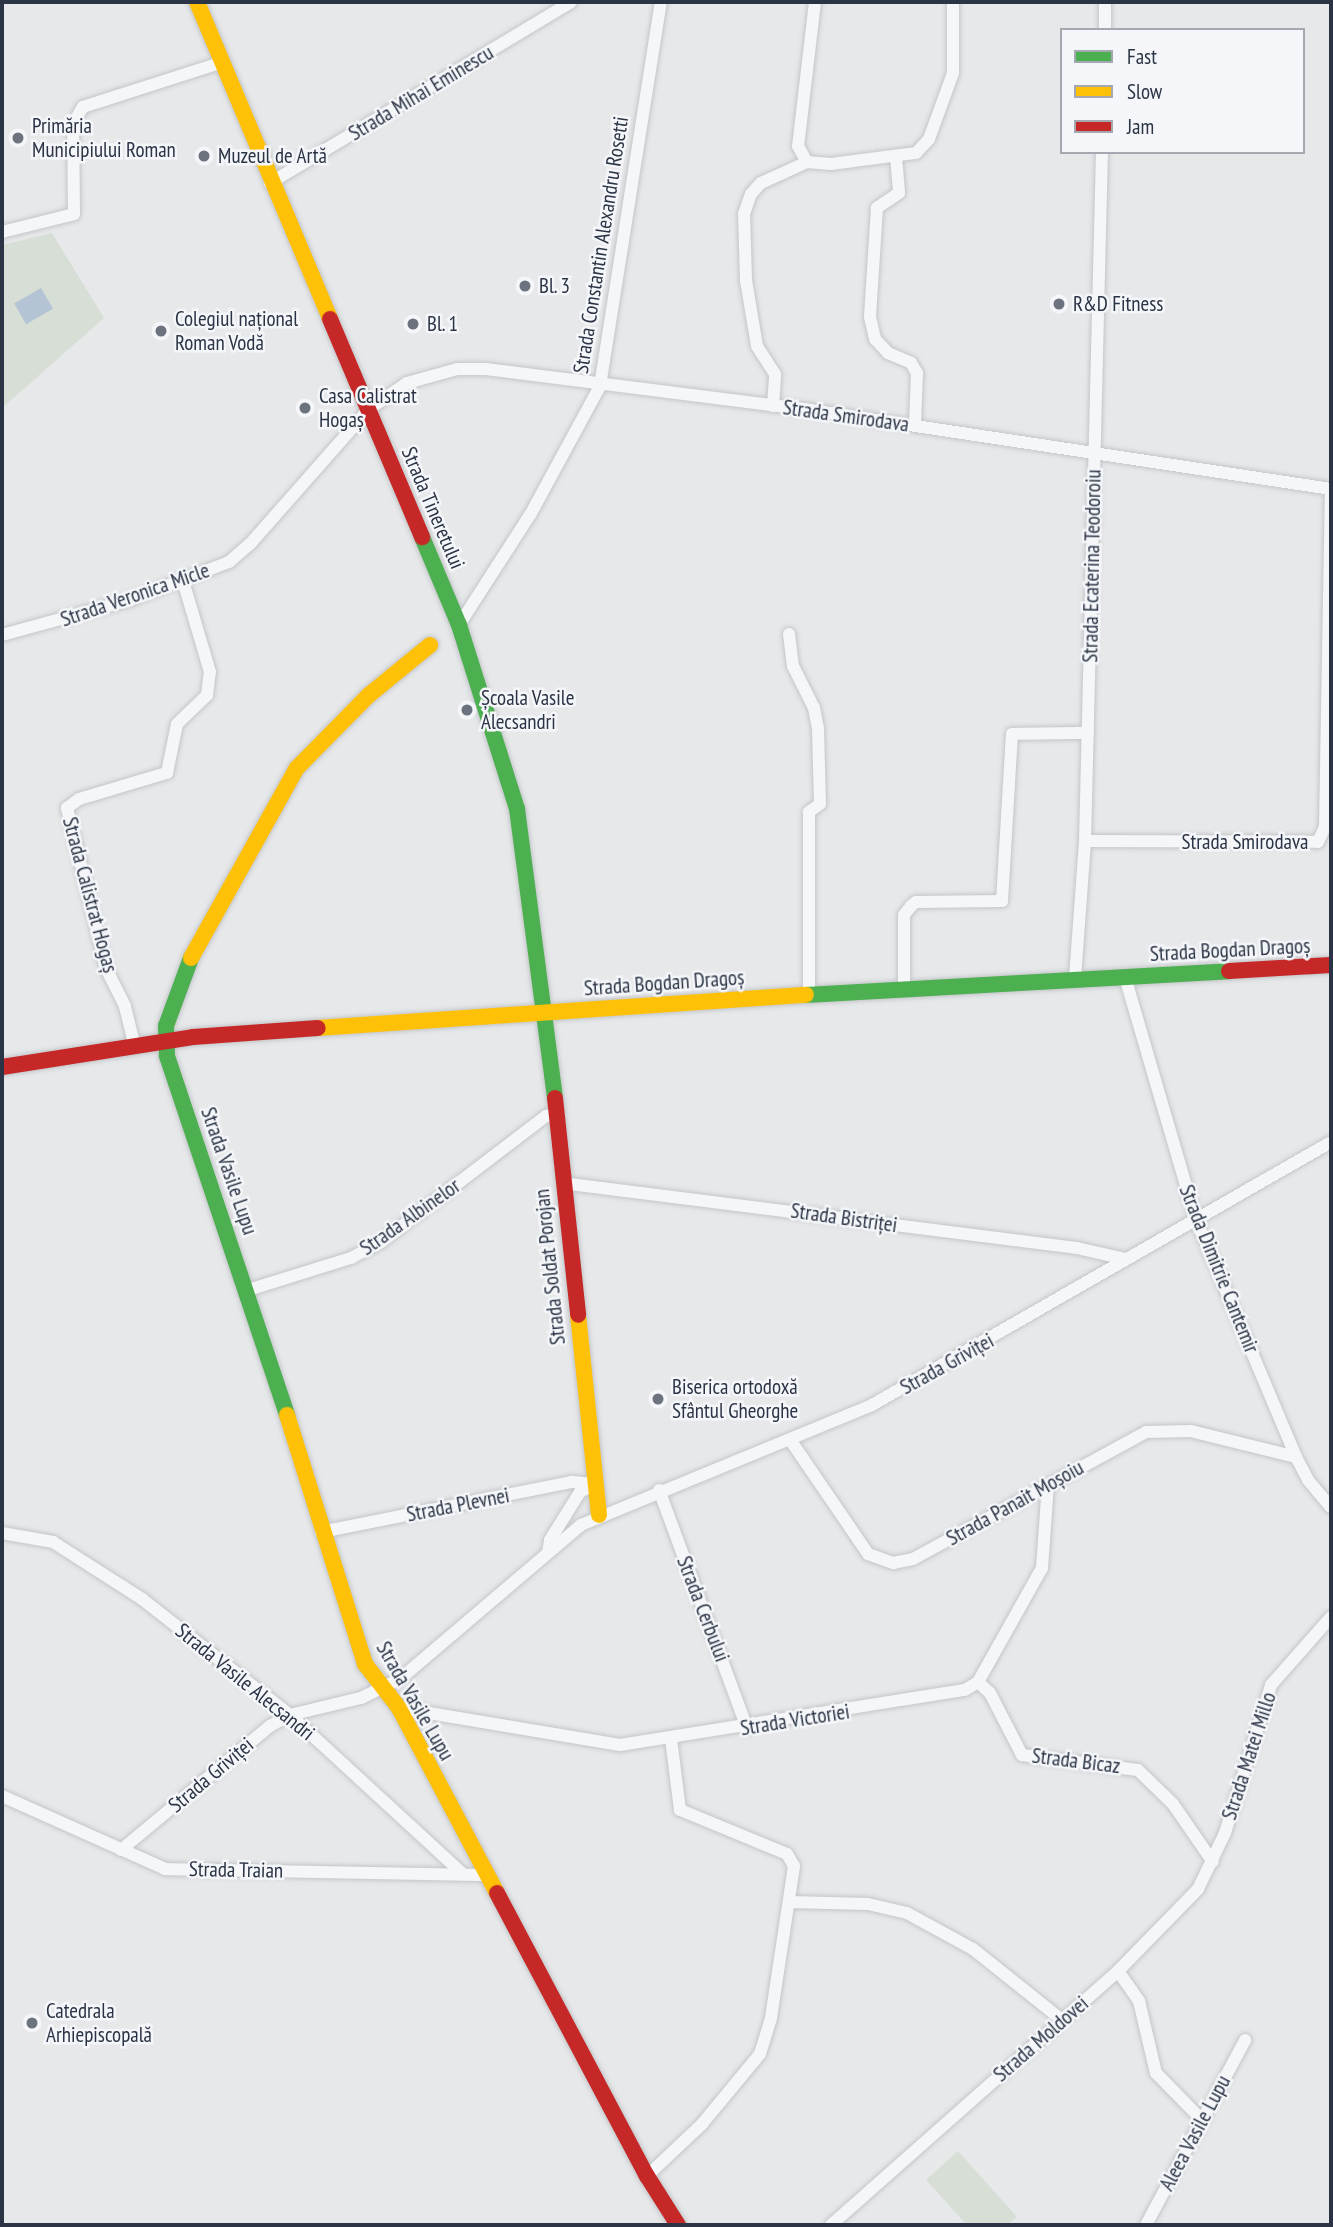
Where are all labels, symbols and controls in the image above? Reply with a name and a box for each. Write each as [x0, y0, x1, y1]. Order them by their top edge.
legend [1060, 28, 1305, 154]
street label: Strada Mihai Eminescu [344, 40, 498, 146]
text: Fast [1127, 43, 1157, 70]
text: Slow [1127, 78, 1162, 105]
place label: Primăria Municipiului Roman [32, 113, 176, 163]
text: Jam [1127, 113, 1154, 140]
street label: Strada Constantin Alexandru Rosetti [568, 114, 634, 376]
marker: Primăria Municipiului Roman [10, 130, 26, 146]
place label: Muzeul de Artă [218, 143, 328, 169]
marker: Muzeul de Artă [196, 148, 212, 164]
place label: Bl. 3 [539, 273, 571, 299]
marker: Bl. 3 [517, 278, 533, 294]
place label: R&D Fitness [1073, 291, 1163, 317]
marker: R&D Fitness [1051, 296, 1067, 312]
place label: Colegiul național Roman Vodă [175, 306, 298, 356]
place label: Bl. 1 [427, 311, 459, 337]
marker: Bl. 1 [405, 316, 421, 332]
marker: Colegiul național Roman Vodă [153, 323, 169, 339]
place label: Casa Calistrat Hogaș [319, 383, 417, 433]
street label: Strada Smirodava [781, 395, 911, 437]
marker: Casa Calistrat Hogaș [297, 400, 313, 416]
street label: Strada Tineretului [396, 443, 470, 573]
street label: Strada Ecaterina Teodoroiu [1078, 469, 1106, 663]
street label: Strada Veronica Micle [57, 558, 213, 632]
place label: Școala Vasile Alecsandri [481, 685, 575, 735]
marker: Școala Vasile Alecsandri [459, 702, 475, 718]
street label: Strada Calistrat Hogaș [57, 814, 123, 976]
street label: Strada Smirodava [1182, 829, 1308, 855]
street label: Strada Bogdan Dragoș [1149, 933, 1311, 967]
street label: Strada Bogdan Dragoș [583, 965, 745, 1001]
street label: Strada Vasile Lupu [195, 1104, 263, 1238]
street label: Strada Albinelor [355, 1173, 465, 1261]
street label: Strada Dimitrie Cantemir [1174, 1181, 1264, 1357]
street label: Strada Soldat Porojan [529, 1188, 571, 1346]
street label: Strada Bistriței [789, 1198, 899, 1238]
street label: Strada Griviței [896, 1328, 998, 1400]
place label: Biserica ortodoxă Sfântul Gheorghe [672, 1374, 798, 1424]
marker: Biserica ortodoxă Sfântul Gheorghe [650, 1391, 666, 1407]
street label: Strada Panait Moșoiu [942, 1455, 1088, 1551]
street label: Strada Plevnei [404, 1483, 512, 1527]
street label: Strada Cerbului [671, 1553, 735, 1665]
street label: Strada Vasile Alecsandri [170, 1618, 320, 1746]
street label: Strada Vasile Lupu [371, 1637, 459, 1765]
street label: Strada Matei Millo [1217, 1689, 1281, 1823]
street label: Strada Victoriei [738, 1699, 852, 1741]
street label: Strada Griviței [163, 1732, 259, 1818]
street label: Strada Bicaz [1030, 1743, 1122, 1779]
street label: Strada Traian [188, 1857, 284, 1883]
street label: Strada Moldovei [988, 1991, 1094, 2087]
place label: Catedrala Arhiepiscopală [46, 1998, 152, 2048]
marker: Catedrala Arhiepiscopală [24, 2015, 40, 2031]
street label: Aleea Vasile Lupu [1154, 2071, 1236, 2195]

